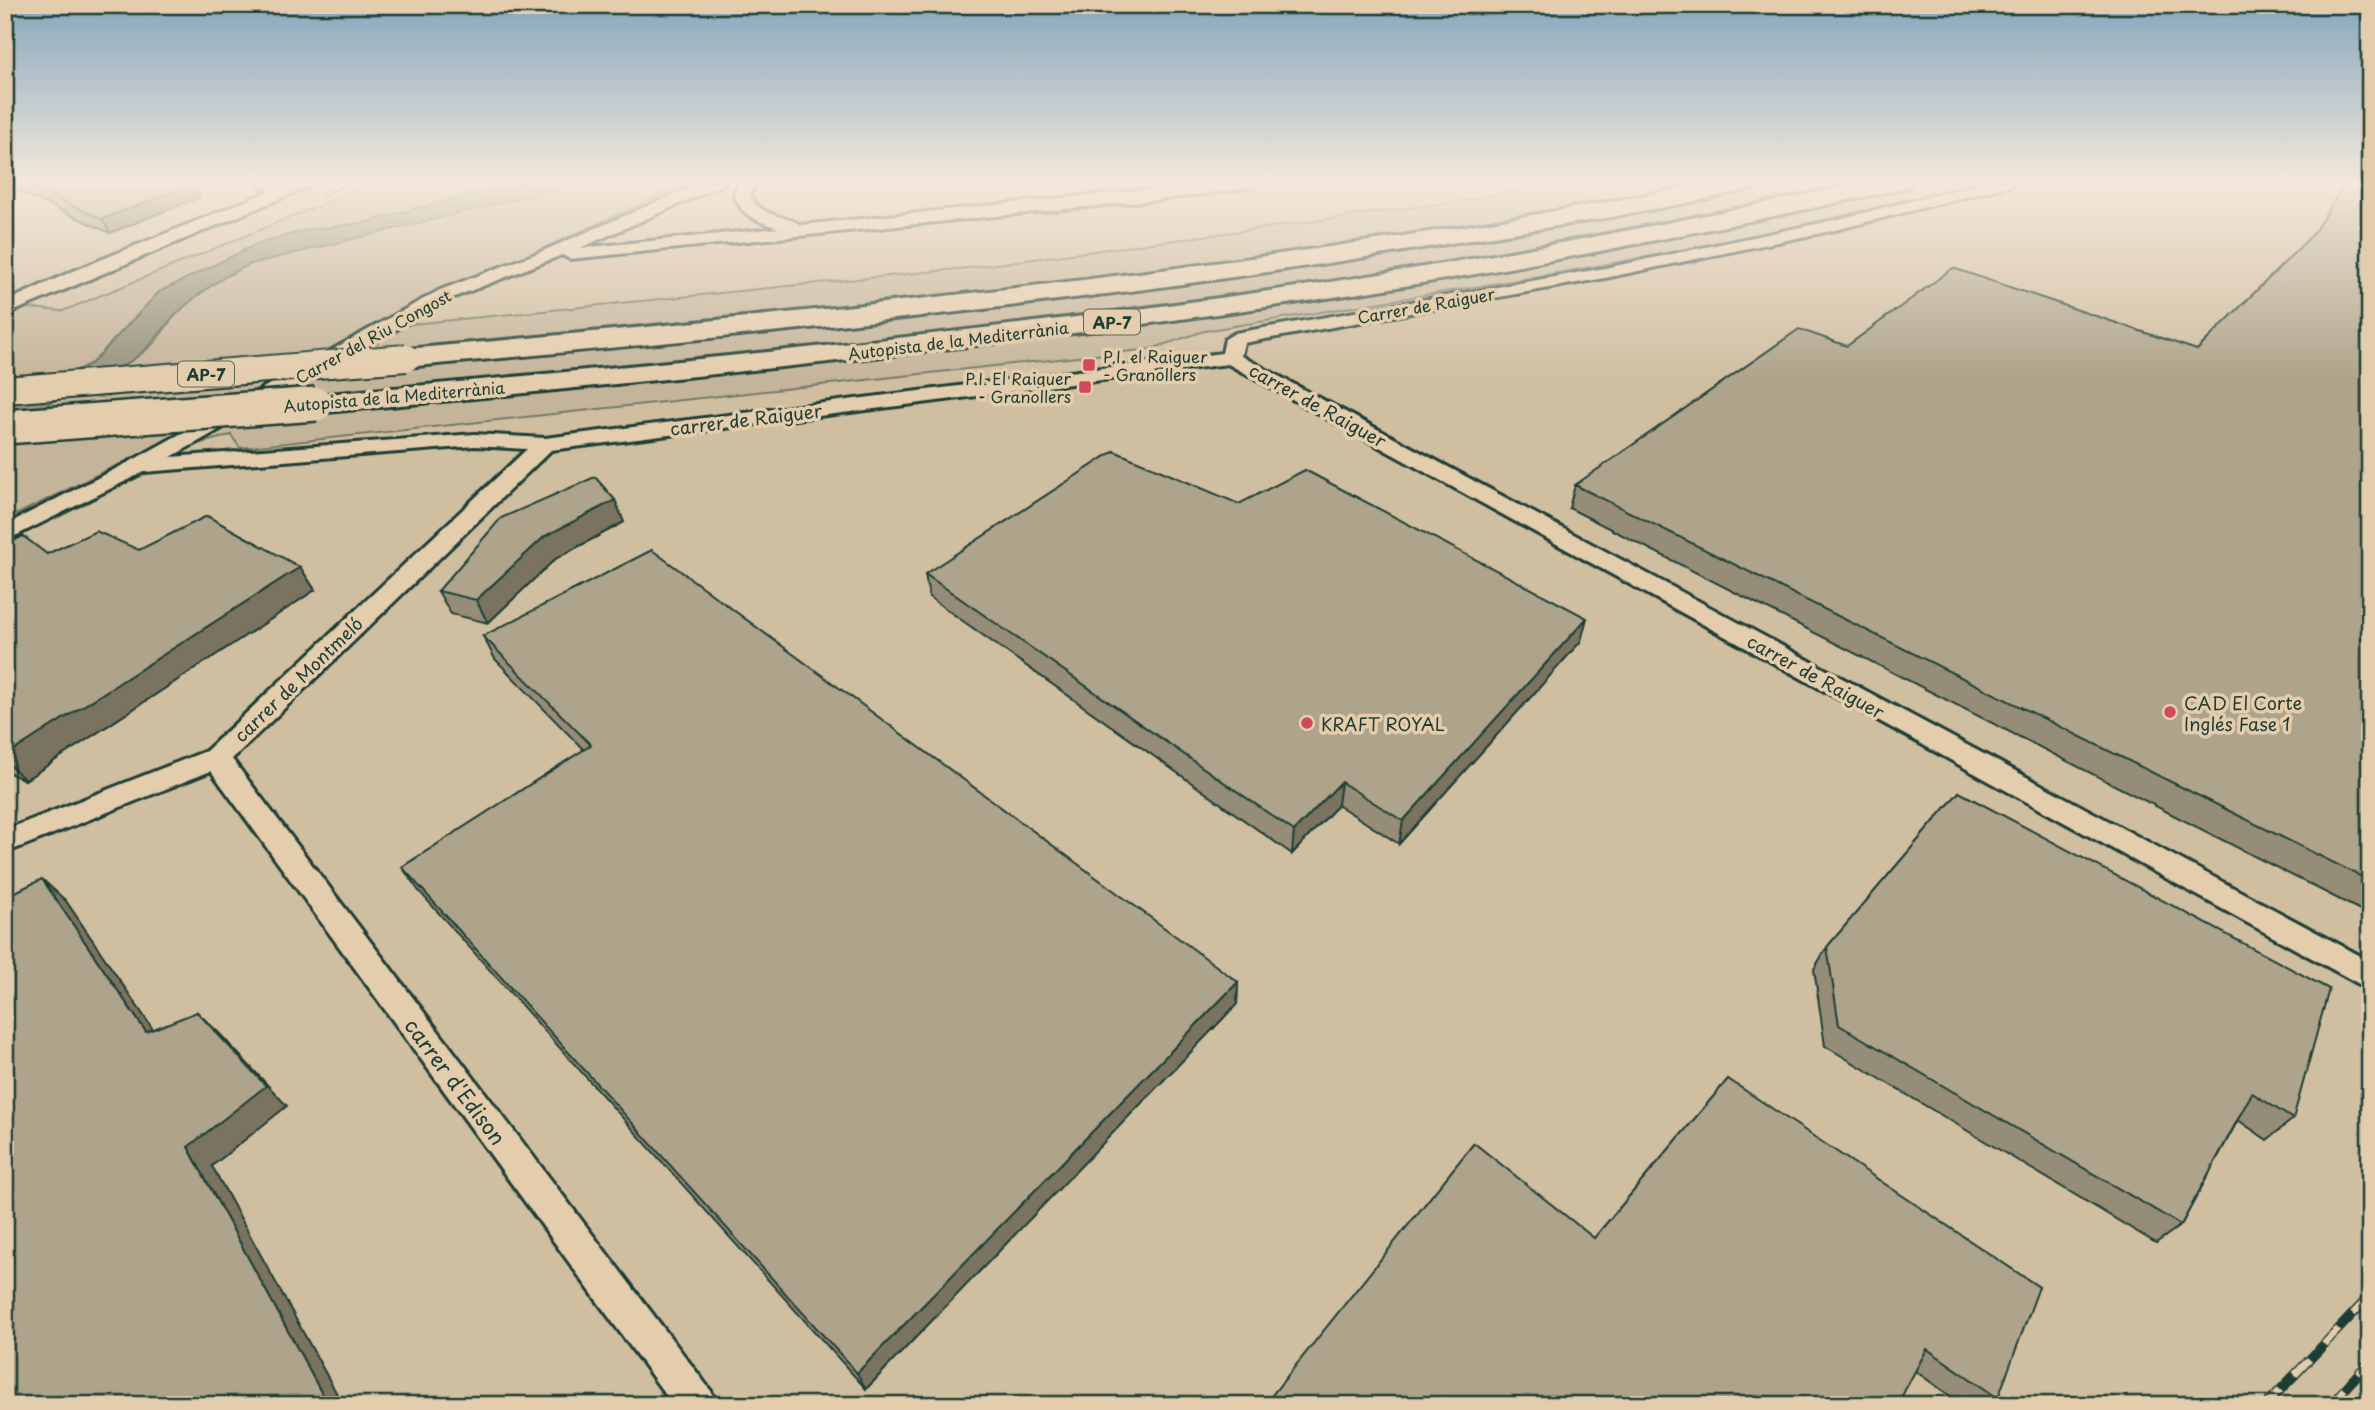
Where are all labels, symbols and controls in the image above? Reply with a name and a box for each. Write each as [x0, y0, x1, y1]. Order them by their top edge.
street label: Carrer de Raiguer [1355, 281, 1497, 329]
street label: Carrer del Riu Congost [291, 283, 455, 389]
road number: AP-7 [1084, 310, 1140, 334]
street label: Autopista de la Mediterrània [846, 315, 1070, 365]
place label: P.I. el Raiguer - Granollers [1103, 344, 1208, 386]
street label: carrer de Raiguer [1245, 356, 1392, 454]
marker: P.I. el Raiguer - Granollers [1081, 357, 1097, 373]
road number: AP-7 [178, 362, 234, 386]
place label: P.I. El Raiguer - Granollers [965, 366, 1072, 408]
street label: Autopista de la Mediterrània [282, 374, 506, 418]
marker: P.I. El Raiguer - Granollers [1077, 379, 1093, 395]
street label: carrer de Raiguer [668, 396, 824, 442]
street label: carrer de Montmeló [228, 610, 368, 748]
street label: carrer de Raiguer [1743, 627, 1890, 725]
place label: CAD El Corte Inglés Fase 1 [2184, 689, 2302, 737]
marker: CAD El Corte Inglés Fase 1 [2162, 704, 2178, 720]
place label: KRAFT ROYAL [1321, 710, 1445, 737]
marker: KRAFT ROYAL [1299, 715, 1315, 731]
street label: carrer d'Edison [398, 1011, 514, 1151]

